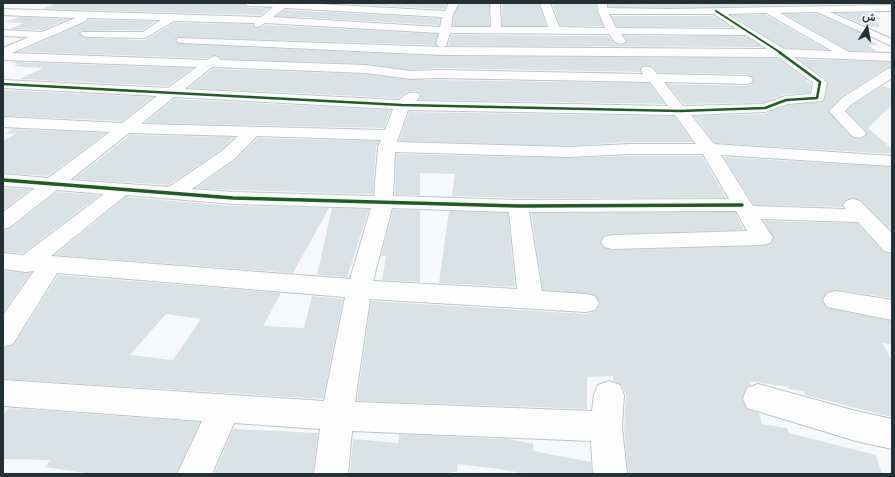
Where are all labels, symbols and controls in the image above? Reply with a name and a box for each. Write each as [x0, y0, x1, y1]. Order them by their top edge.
text: ش [861, 7, 877, 25]
north arrow [847, 8, 887, 48]

